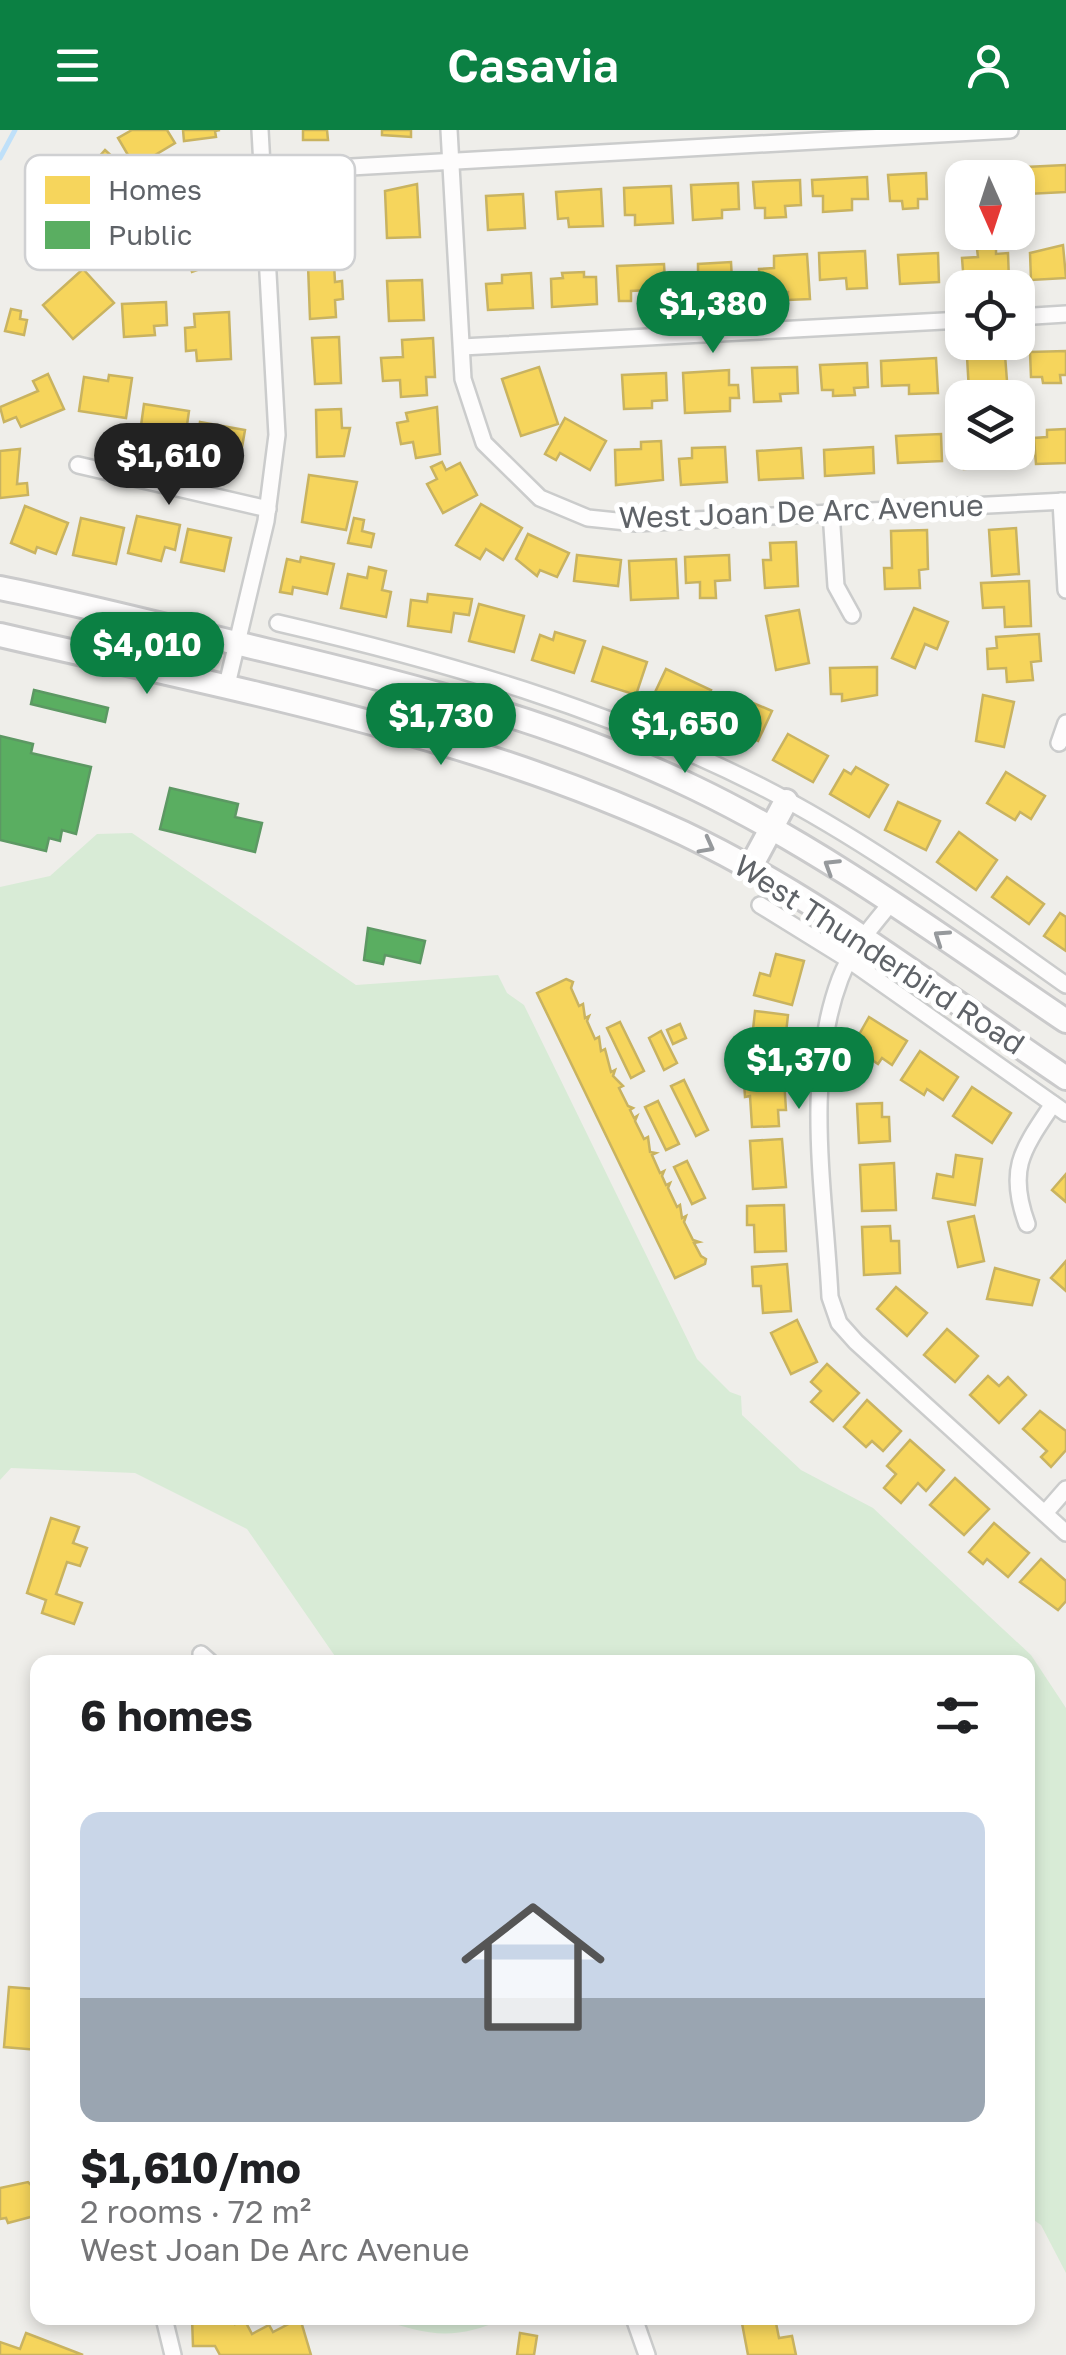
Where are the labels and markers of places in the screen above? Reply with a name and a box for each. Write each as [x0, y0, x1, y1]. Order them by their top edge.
pin: $1,380 [632, 271, 794, 356]
pin: $1,610 [88, 423, 250, 508]
pin: $4,010 [66, 612, 228, 697]
pin: $1,730 [360, 683, 522, 768]
pin: $1,650 [604, 691, 766, 776]
pin: $1,370 [718, 1027, 880, 1112]

